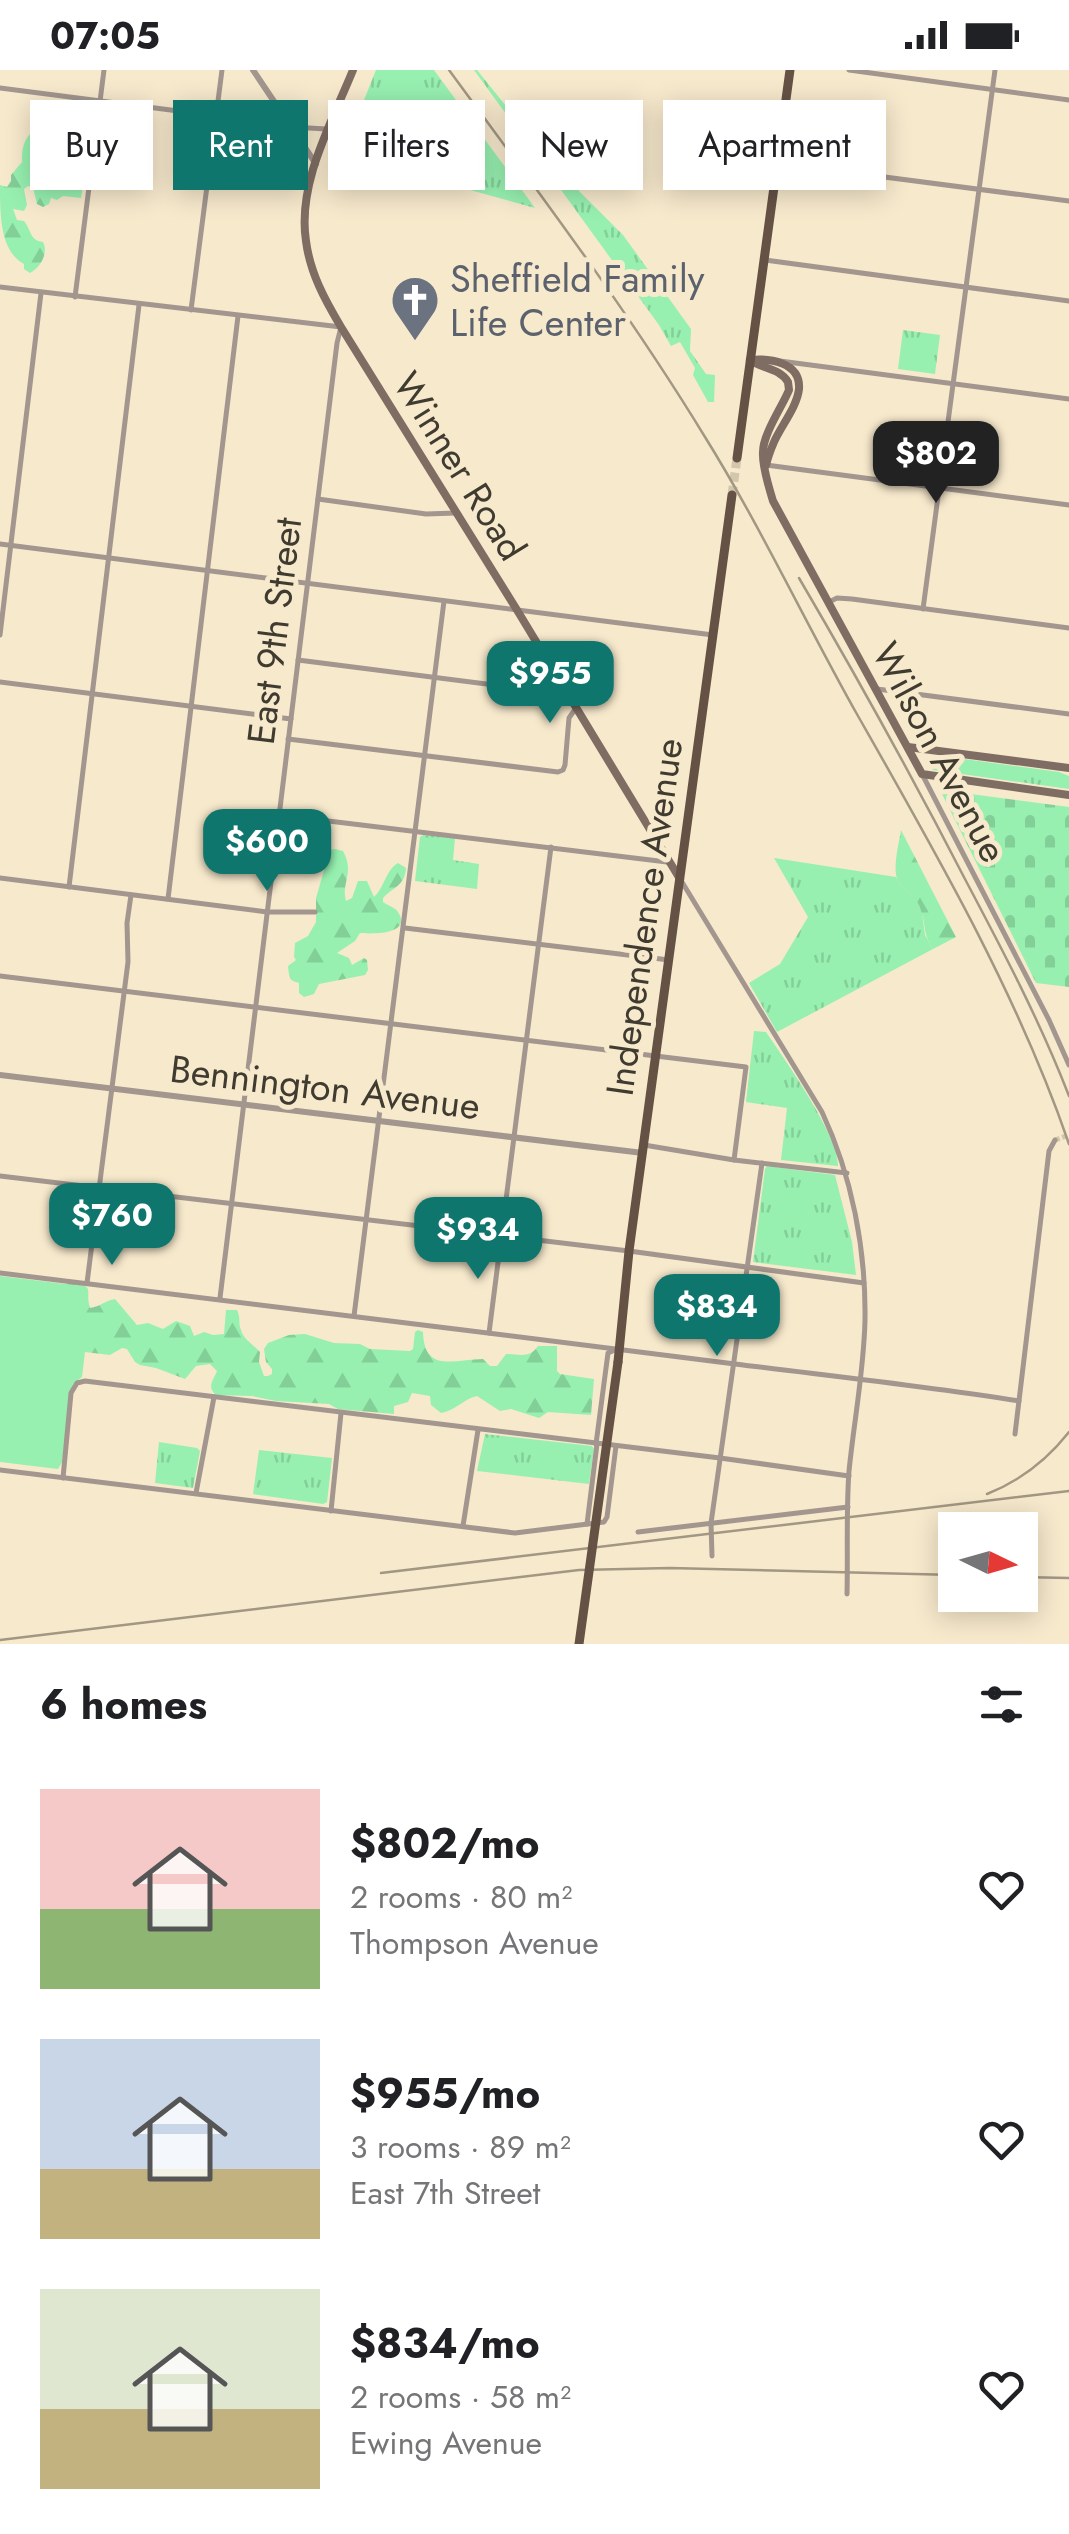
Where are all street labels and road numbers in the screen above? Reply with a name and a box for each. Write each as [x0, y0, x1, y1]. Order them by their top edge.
street label: Winner Road [380, 361, 540, 571]
street label: East 9th Street [233, 514, 315, 748]
street label: Wilson Avenue [859, 632, 1021, 872]
street label: Independence Avenue [592, 735, 696, 1099]
street label: Bennington Avenue [167, 1041, 483, 1133]

